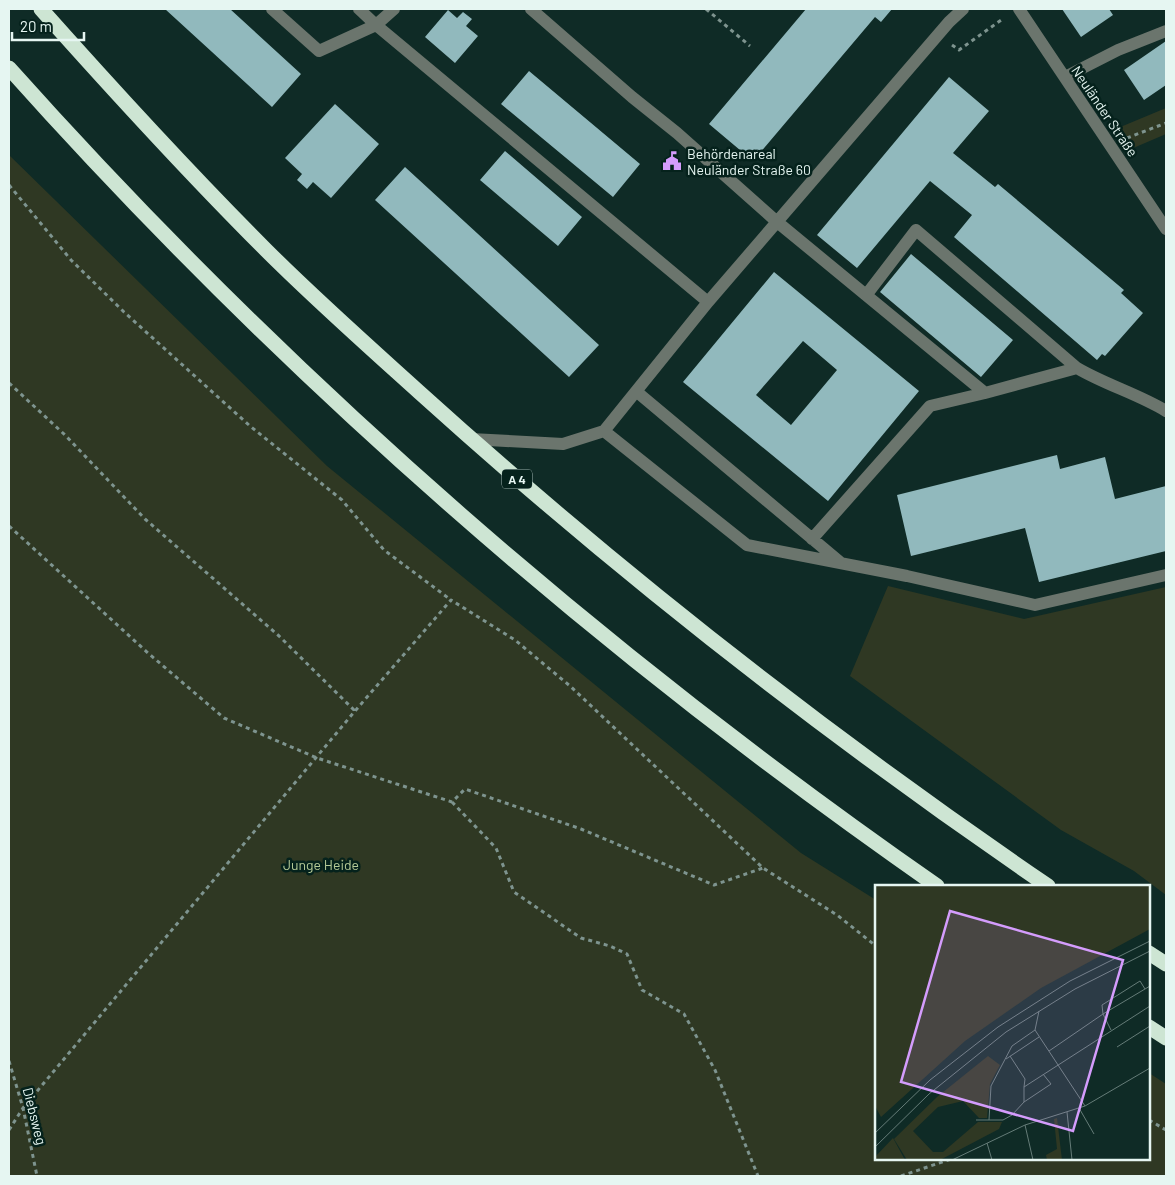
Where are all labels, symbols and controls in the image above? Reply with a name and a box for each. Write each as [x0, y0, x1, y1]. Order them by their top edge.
scale bar [12, 10, 85, 42]
text: 20 m [20, 17, 52, 35]
street label: Neuländer Straße [1068, 62, 1142, 160]
place label: Behördenareal Neuländer Straße 60 [687, 145, 811, 178]
public building icon: Behördenareal Neuländer Straße 60 [661, 150, 683, 172]
road number: A 4 [502, 469, 532, 488]
park label: Junge Heide [283, 856, 359, 873]
inset map [875, 885, 1150, 1160]
street label: Diebsweg [20, 1086, 50, 1146]

